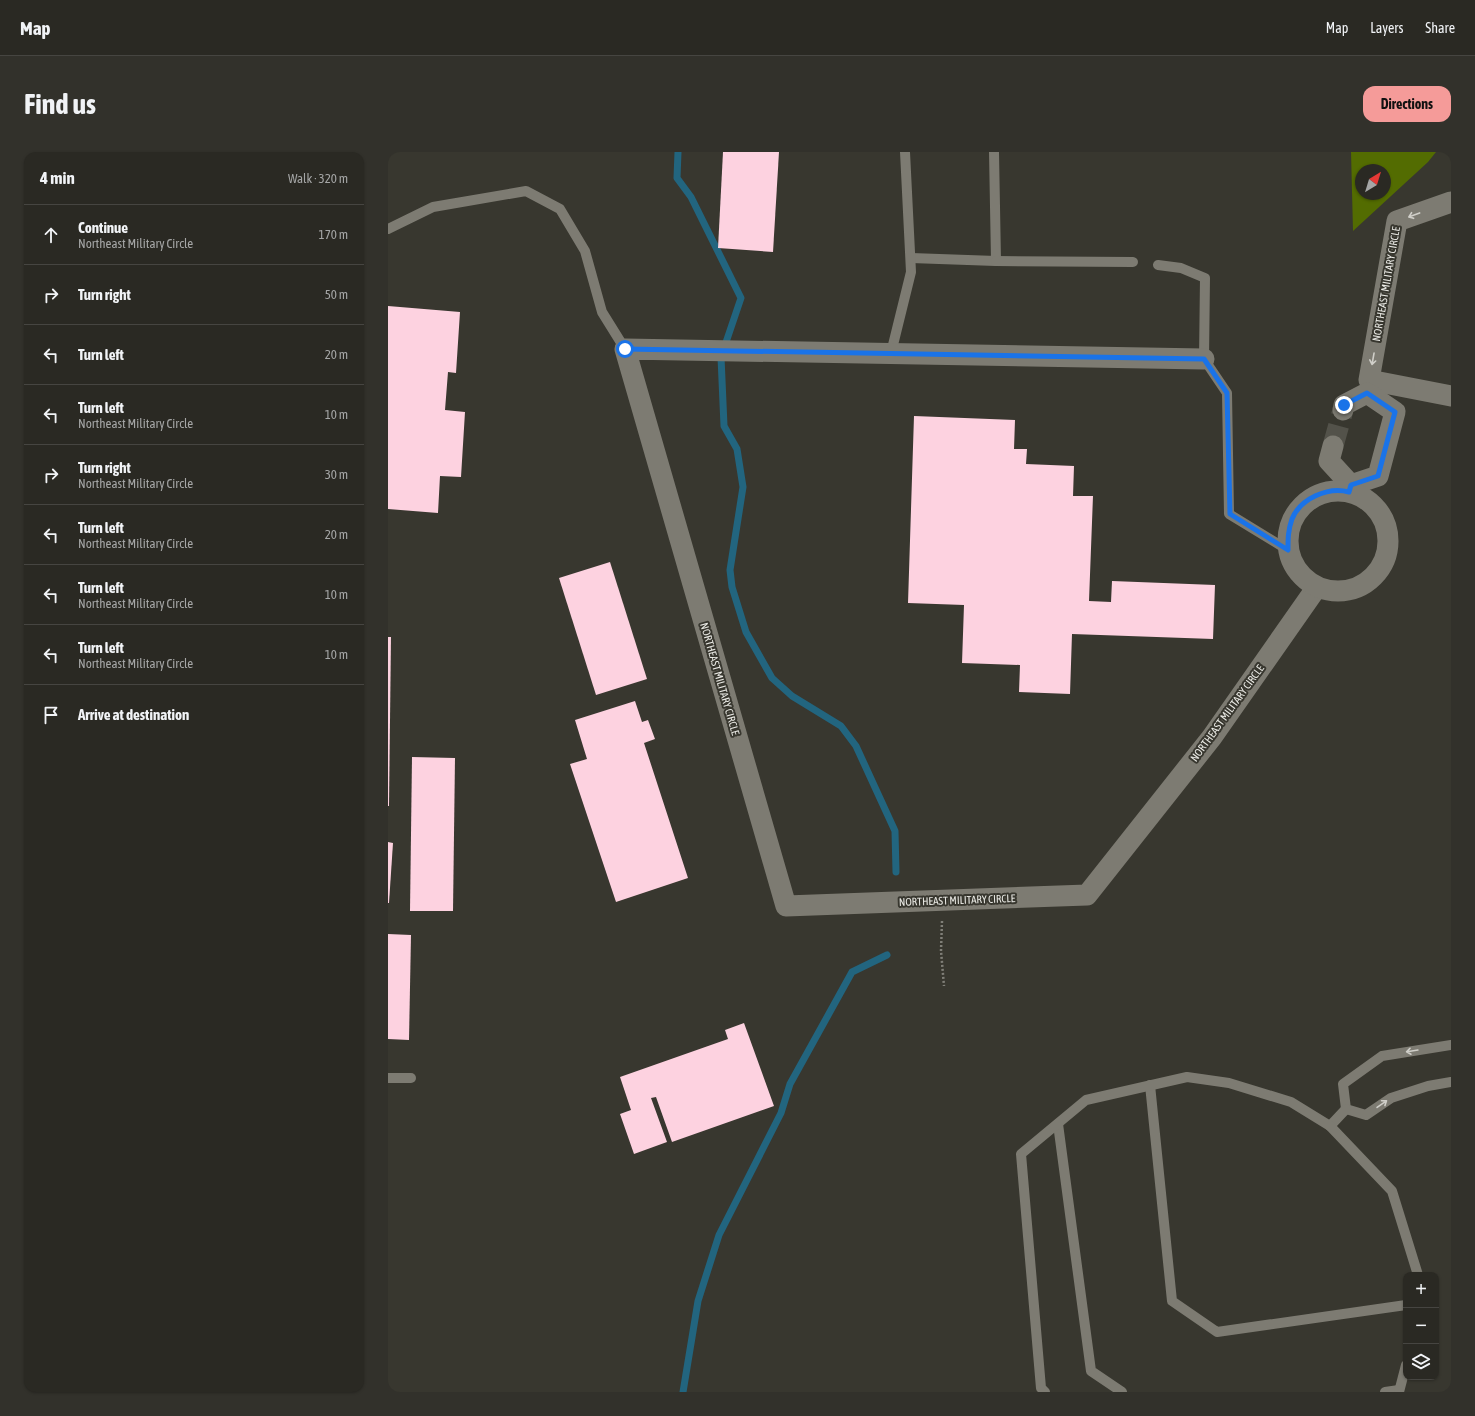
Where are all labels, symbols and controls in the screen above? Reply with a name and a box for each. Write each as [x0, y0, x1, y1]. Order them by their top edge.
text: Map [20, 17, 51, 39]
text: Map [1326, 20, 1348, 36]
text: Layers [1370, 20, 1403, 36]
text: Share [1425, 20, 1455, 36]
button: Directions [1363, 86, 1451, 122]
text: Find us [24, 88, 96, 120]
north arrow [1355, 164, 1391, 200]
text: 4 min [40, 168, 75, 188]
text: Walk · 320 m [288, 171, 348, 186]
one-way arrow [1409, 212, 1421, 220]
text: Continue [78, 219, 128, 236]
icon: ahead [40, 224, 62, 246]
street label: NORTHEAST MILITARY CIRCLE [1370, 225, 1402, 342]
text: 170 m [319, 227, 348, 242]
text: Northeast Military Circle [78, 236, 193, 251]
icon: right [40, 284, 62, 306]
text: Turn right [78, 286, 131, 303]
text: 50 m [325, 287, 348, 302]
route start [616, 340, 634, 358]
icon: left [40, 344, 62, 366]
text: Turn left [78, 346, 124, 363]
text: 20 m [325, 347, 348, 362]
one-way arrow [1369, 352, 1377, 365]
route end [1335, 396, 1353, 414]
text: Turn left [78, 399, 124, 416]
icon: left [40, 404, 62, 426]
text: 10 m [325, 407, 348, 422]
text: Northeast Military Circle [78, 416, 193, 431]
text: Turn right [78, 459, 131, 476]
icon: right [40, 464, 62, 486]
text: 30 m [325, 467, 348, 482]
text: Northeast Military Circle [78, 476, 193, 491]
text: Turn left [78, 519, 124, 536]
icon: left [40, 524, 62, 546]
text: 20 m [325, 527, 348, 542]
text: Northeast Military Circle [78, 536, 193, 551]
text: Turn left [78, 579, 124, 596]
icon: left [40, 584, 62, 606]
text: 10 m [325, 587, 348, 602]
text: Northeast Military Circle [78, 596, 193, 611]
street label: NORTHEAST MILITARY CIRCLE [698, 621, 742, 737]
text: Turn left [78, 639, 124, 656]
icon: left [40, 644, 62, 666]
text: 10 m [325, 647, 348, 662]
text: Northeast Military Circle [78, 656, 193, 671]
street label: NORTHEAST MILITARY CIRCLE [1188, 662, 1266, 764]
icon: arrive [40, 704, 62, 726]
text: Arrive at destination [78, 706, 189, 723]
street label: NORTHEAST MILITARY CIRCLE [899, 892, 1016, 908]
one-way arrow [1406, 1047, 1419, 1055]
one-way arrow [1376, 1100, 1387, 1108]
map controls [1403, 1272, 1439, 1380]
button: + [1403, 1272, 1439, 1308]
button: − [1403, 1308, 1439, 1344]
button: layers [1403, 1344, 1439, 1380]

